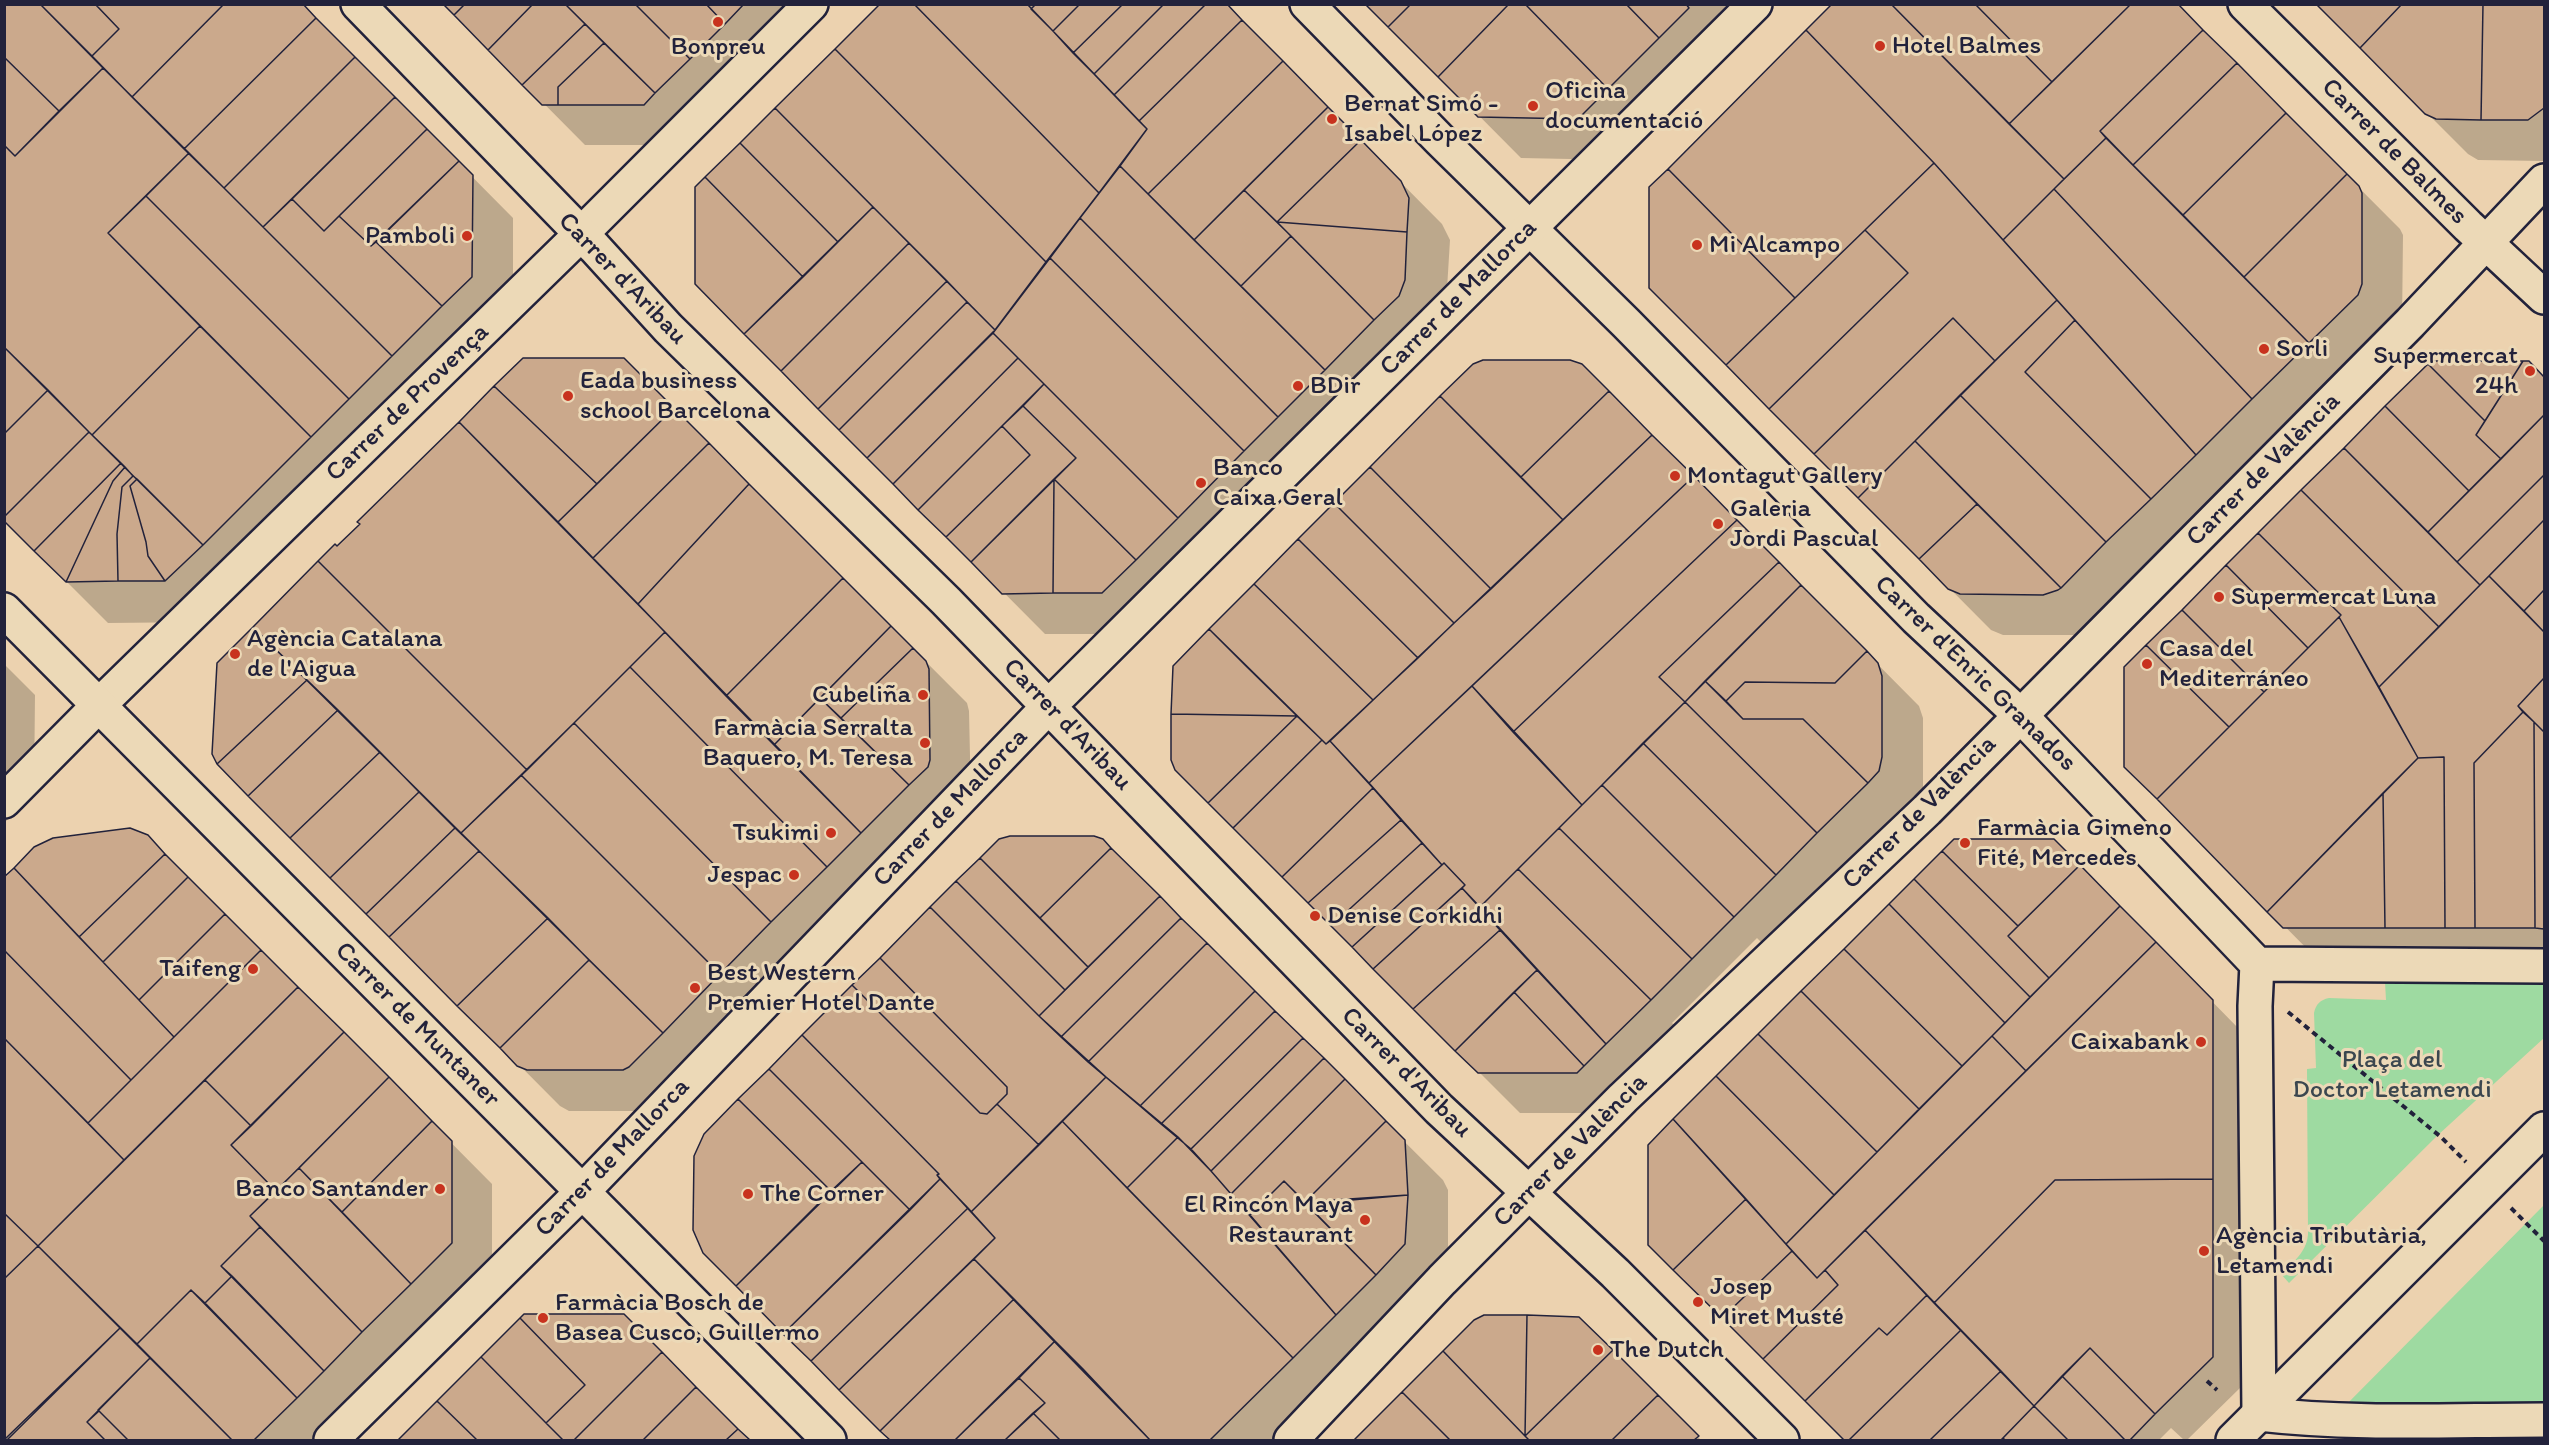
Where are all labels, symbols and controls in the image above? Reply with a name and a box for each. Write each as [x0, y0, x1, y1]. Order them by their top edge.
marker: Bonpreu [711, 15, 725, 29]
place label: Hotel Balmes [1892, 30, 2041, 62]
place label: Bonpreu [671, 31, 765, 63]
marker: Hotel Balmes [1873, 39, 1887, 53]
street label: Carrer de Balmes [2314, 72, 2474, 232]
place label: Oficina documentació [1545, 75, 1703, 136]
place label: Bernat Simó - Isabel López [1344, 88, 1499, 150]
marker: Oficina documentació [1526, 99, 1540, 113]
marker: Bernat Simó - Isabel López [1325, 112, 1339, 126]
street label: Carrer d'Aribau [551, 206, 693, 352]
street label: Carrer de Mallorca [1374, 213, 1544, 383]
place label: Pamboli [365, 220, 455, 252]
marker: Pamboli [460, 229, 474, 243]
place label: Mi Alcampo [1709, 229, 1840, 261]
marker: Mi Alcampo [1690, 238, 1704, 252]
street label: Carrer de Provença [320, 317, 496, 489]
place label: Sorli [2276, 333, 2328, 365]
place label: Supermercat 24h [2373, 340, 2518, 402]
marker: Sorli [2257, 342, 2271, 356]
marker: Supermercat 24h [2523, 364, 2537, 378]
place label: Eada business school Barcelona [580, 365, 771, 426]
place label: BDir [1310, 370, 1360, 402]
marker: BDir [1291, 379, 1305, 393]
street label: Carrer de València [2180, 386, 2348, 554]
marker: Eada business school Barcelona [561, 389, 575, 403]
place label: Banco Caixa Geral [1213, 452, 1343, 514]
place label: Montagut Gallery [1687, 460, 1882, 492]
marker: Montagut Gallery [1668, 469, 1682, 483]
marker: Banco Caixa Geral [1194, 476, 1208, 490]
place label: Galeria Jordi Pascual [1730, 493, 1878, 554]
marker: Galeria Jordi Pascual [1711, 517, 1725, 531]
street label: Carrer d'Enric Granados [1868, 569, 2082, 779]
place label: Supermercat Luna [2231, 581, 2436, 613]
marker: Supermercat Luna [2212, 590, 2226, 604]
place label: Agència Catalana de l'Aigua [247, 623, 443, 684]
place label: Casa del Mediterráneo [2159, 633, 2309, 694]
marker: Agència Catalana de l'Aigua [228, 647, 242, 661]
street label: Carrer d'Aribau [996, 652, 1138, 798]
marker: Casa del Mediterráneo [2140, 657, 2154, 671]
place label: Cubeliña [812, 679, 911, 711]
marker: Cubeliña [916, 688, 930, 702]
place label: Farmàcia Serralta Baquero, M. Teresa [703, 712, 913, 774]
street label: Carrer de Mallorca [867, 722, 1035, 894]
street label: Carrer de València [1836, 729, 2004, 897]
marker: Farmàcia Serralta Baquero, M. Teresa [918, 736, 932, 750]
place label: Farmàcia Gimeno Fité, Mercedes [1977, 812, 2172, 874]
place label: Tsukimi [733, 817, 819, 849]
marker: Tsukimi [824, 826, 838, 840]
marker: Farmàcia Gimeno Fité, Mercedes [1958, 836, 1972, 850]
place label: Jespac [707, 859, 782, 891]
marker: Jespac [787, 868, 801, 882]
place label: Denise Corkidhi [1327, 900, 1503, 932]
marker: Denise Corkidhi [1308, 909, 1322, 923]
street label: Carrer de Muntaner [328, 936, 506, 1114]
place label: Taifeng [159, 953, 241, 985]
place label: Best Western Premier Hotel Dante [707, 957, 935, 1018]
marker: Taifeng [246, 962, 260, 976]
marker: Best Western Premier Hotel Dante [688, 981, 702, 995]
street label: Carrer d'Aribau [1334, 1001, 1478, 1145]
place label: Caixabank [2070, 1026, 2189, 1058]
marker: Caixabank [2194, 1035, 2208, 1049]
park label: Plaça del Doctor Letamendi [2292, 1044, 2492, 1106]
street label: Carrer de València [1487, 1067, 1655, 1235]
street label: Carrer de Mallorca [529, 1072, 697, 1244]
place label: Banco Santander [235, 1173, 428, 1205]
place label: The Corner [760, 1178, 884, 1210]
marker: Banco Santander [433, 1182, 447, 1196]
marker: The Corner [741, 1187, 755, 1201]
place label: El Rincón Maya Restaurant [1184, 1189, 1353, 1250]
marker: El Rincón Maya Restaurant [1358, 1213, 1372, 1227]
place label: Agència Tributària, Letamendi [2216, 1220, 2427, 1282]
marker: Agència Tributària, Letamendi [2197, 1244, 2211, 1258]
place label: Josep Miret Musté [1710, 1271, 1844, 1332]
place label: Farmàcia Bosch de Basea Cusco, Guillermo [555, 1287, 820, 1348]
marker: Josep Miret Musté [1691, 1295, 1705, 1309]
marker: Farmàcia Bosch de Basea Cusco, Guillermo [536, 1311, 550, 1325]
place label: The Dutch [1610, 1334, 1724, 1366]
marker: The Dutch [1591, 1343, 1605, 1357]

